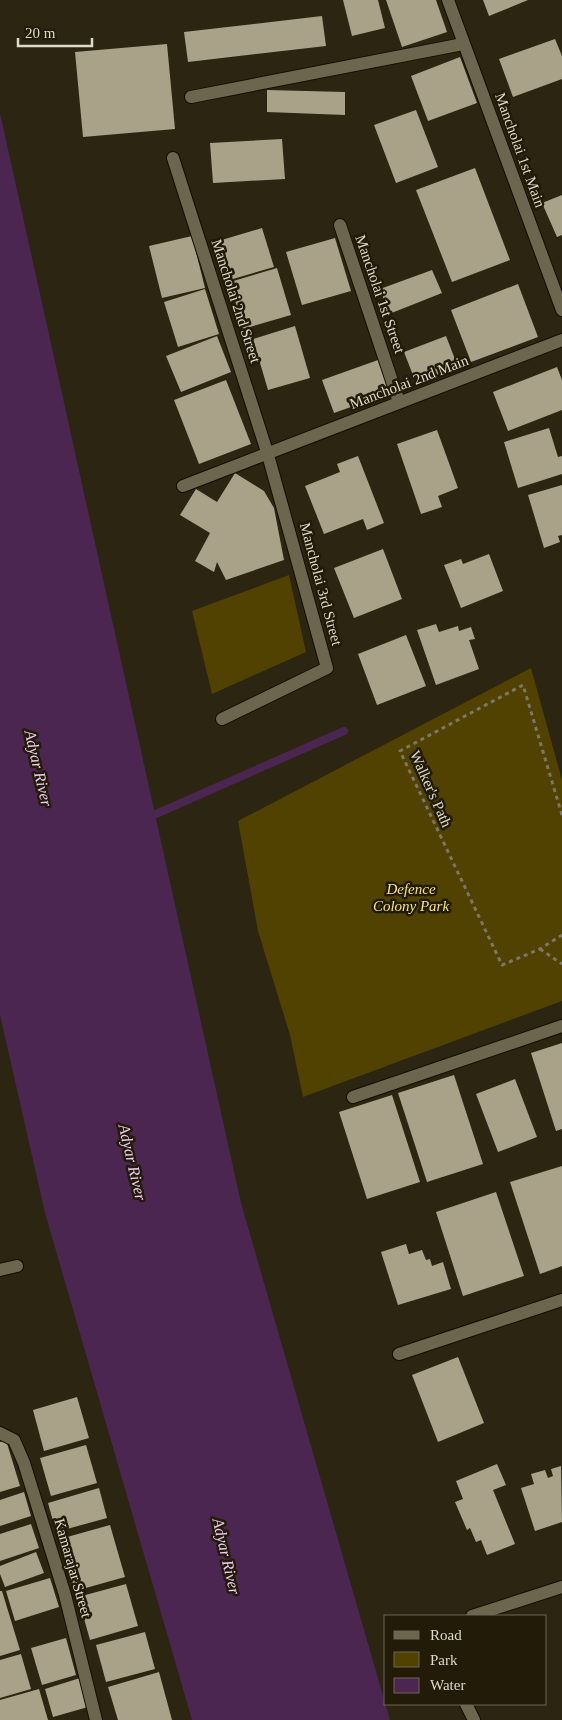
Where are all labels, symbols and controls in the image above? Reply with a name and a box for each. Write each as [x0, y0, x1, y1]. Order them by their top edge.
scale bar [18, 15, 91, 47]
text: 20 m [25, 25, 56, 41]
street label: Mancholai 1st Main [492, 90, 548, 210]
street label: Mancholai 1st Street [352, 233, 408, 356]
street label: Mancholai 2nd Street [208, 237, 264, 366]
street label: Mancholai 2nd Main [347, 352, 471, 412]
street label: Mancholai 3rd Street [297, 521, 345, 648]
water label: Adyar River [20, 727, 56, 809]
street label: Walker's Path [407, 748, 455, 830]
park label: Defence Colony Park [373, 881, 449, 914]
water label: Adyar River [114, 1121, 150, 1203]
water label: Adyar River [208, 1515, 244, 1597]
street label: Kamarajar Street [51, 1517, 95, 1620]
legend [384, 1615, 547, 1705]
text: Road [430, 1627, 462, 1643]
text: Park [430, 1652, 458, 1668]
text: Water [430, 1677, 465, 1693]

